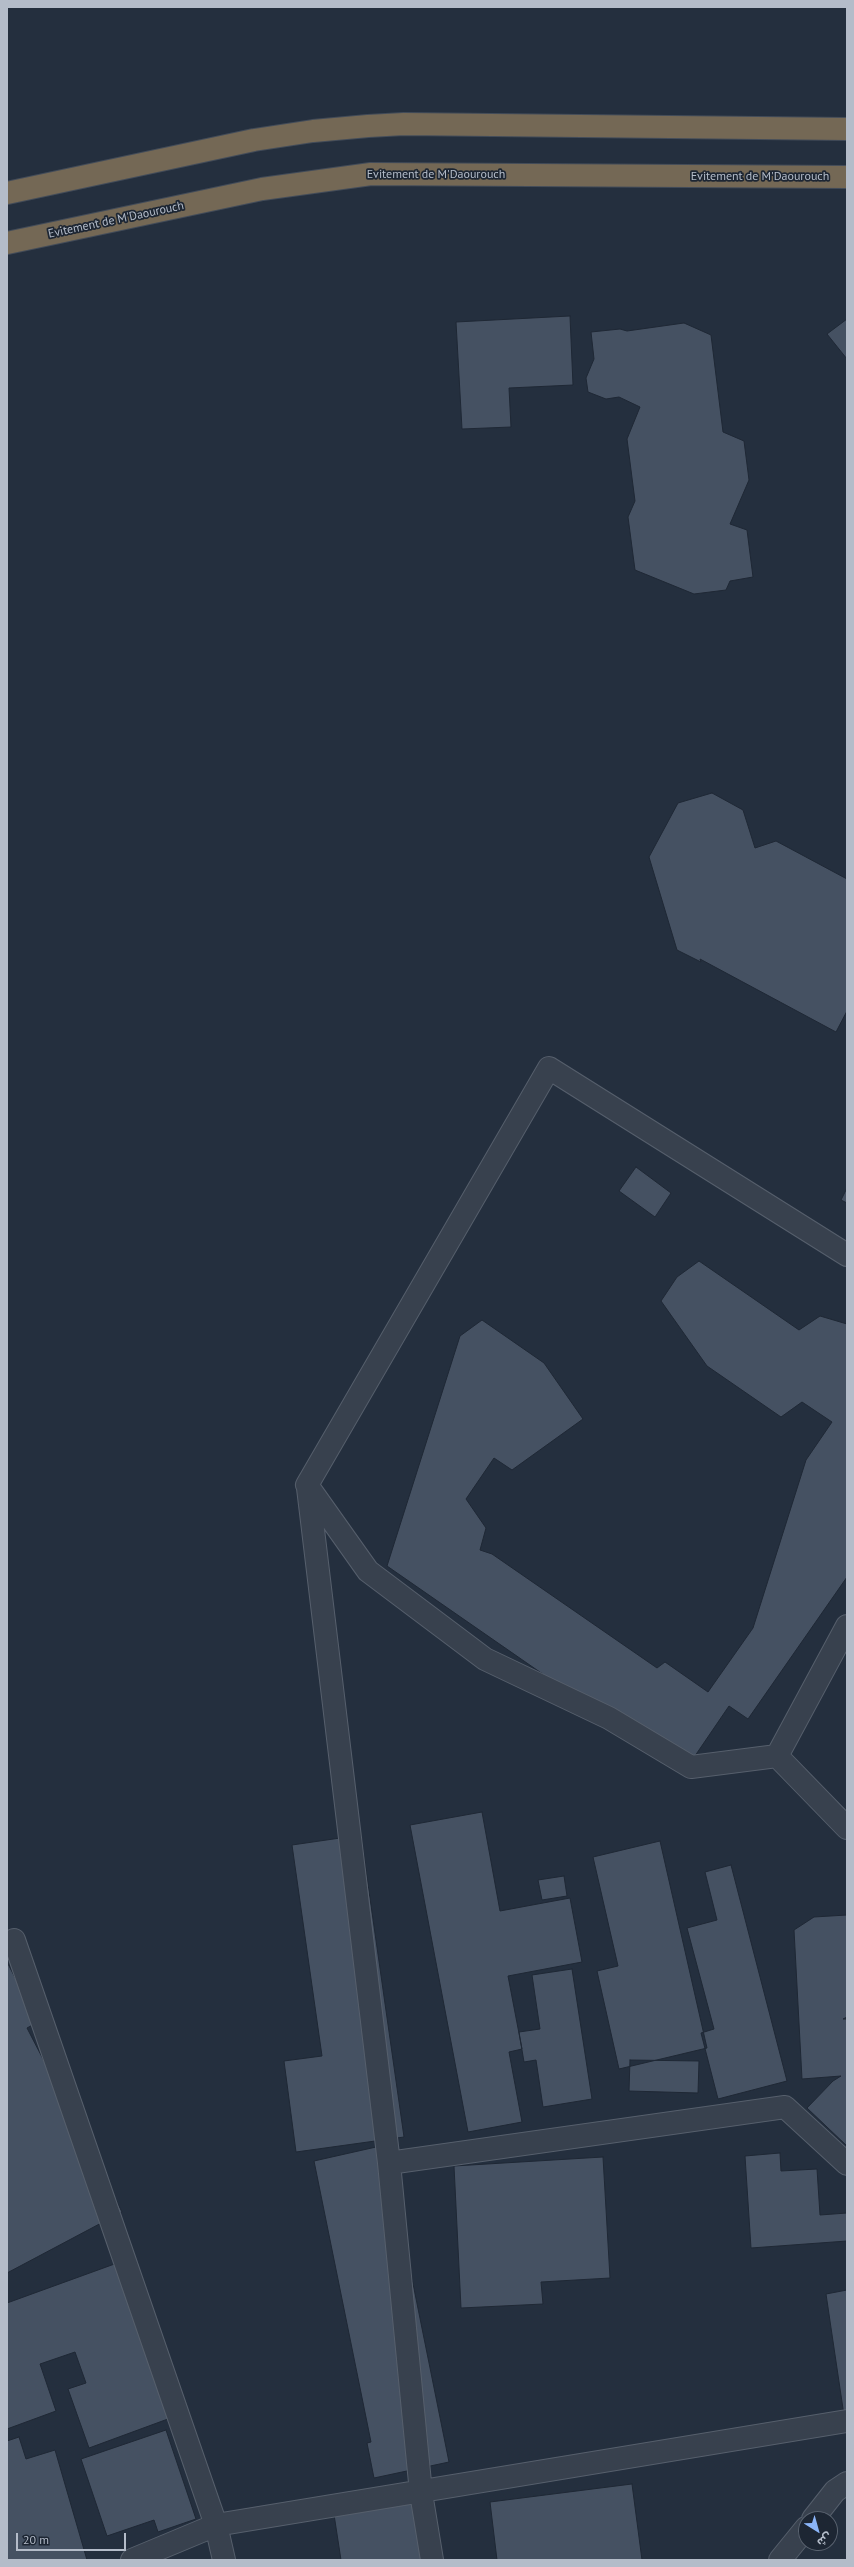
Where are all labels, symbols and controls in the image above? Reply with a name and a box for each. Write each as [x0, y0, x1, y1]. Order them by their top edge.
street label: Evitement de M'Daourouch [367, 168, 505, 182]
street label: Evitement de M'Daourouch [691, 170, 829, 184]
street label: Evitement de M'Daourouch [47, 199, 185, 241]
north arrow [798, 2511, 838, 2551]
scale bar [18, 2525, 128, 2551]
text: ش [814, 2530, 835, 2550]
text: 20 m [23, 2532, 49, 2547]

